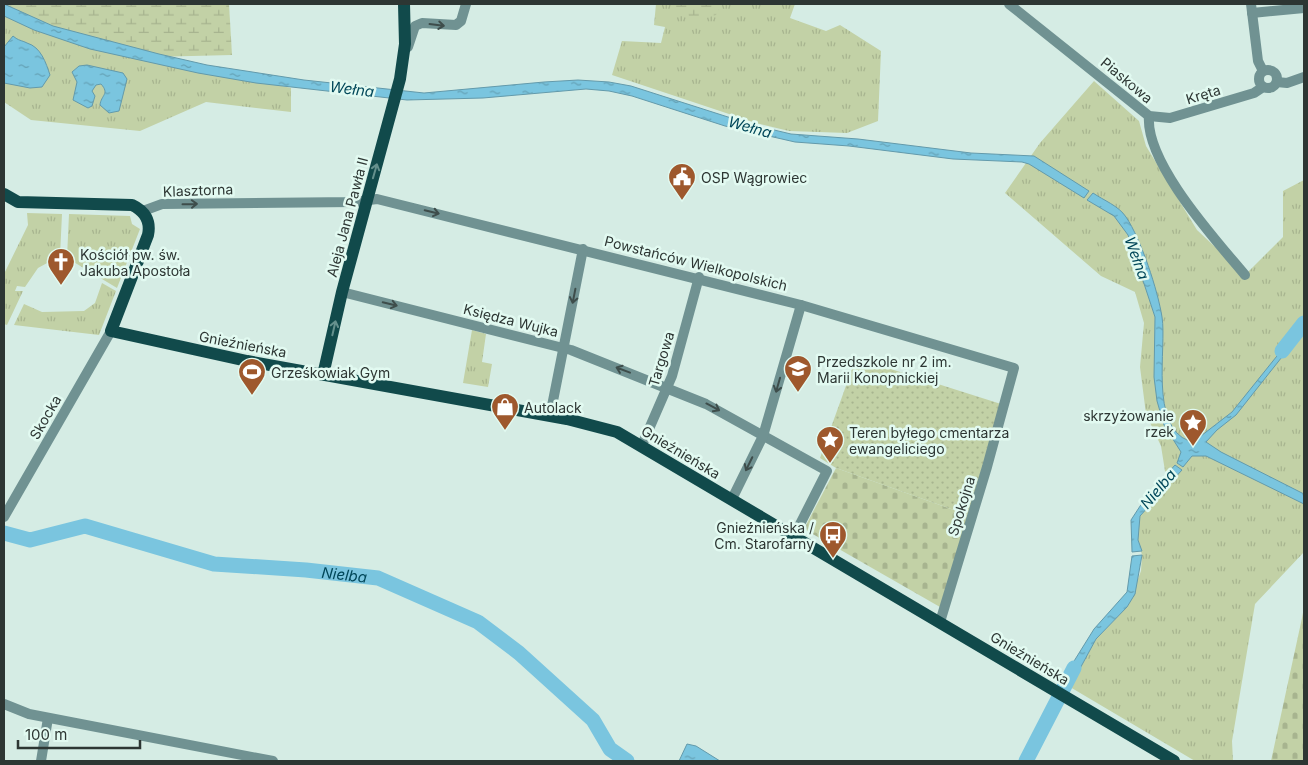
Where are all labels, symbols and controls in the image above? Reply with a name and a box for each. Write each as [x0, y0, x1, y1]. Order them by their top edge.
one-way arrow [428, 20, 444, 30]
street label: Piaskowa [1098, 53, 1156, 107]
water label: Wełna [329, 77, 375, 101]
street label: Kręta [1184, 81, 1222, 107]
water label: Wełna [726, 112, 774, 142]
street label: Aleja Jana Pawła II [323, 155, 371, 279]
public building icon: OSP Wągrowiec [667, 162, 697, 201]
one-way arrow [371, 163, 381, 179]
place label: OSP Wągrowiec [701, 169, 807, 186]
street label: Klasztorna [163, 180, 233, 200]
one-way arrow [182, 199, 198, 209]
one-way arrow [424, 208, 440, 217]
street label: Powstańców Wielkopolskich [603, 232, 789, 294]
water label: Wełna [1120, 234, 1154, 282]
place label: Kościół pw. św. Jakuba Apostoła [80, 246, 190, 279]
church icon: Kościół pw. św. Jakuba Apostoła [46, 247, 76, 286]
one-way arrow [568, 288, 578, 304]
one-way arrow [381, 300, 397, 309]
street label: Księdza Wujka [462, 300, 560, 340]
one-way arrow [330, 320, 339, 336]
street label: Gnieźnieńska [198, 327, 288, 361]
street label: Targowa [645, 329, 677, 389]
place label: Przedszkole nr 2 im. Marii Konopnickiej [817, 353, 952, 386]
school or university icon: Przedszkole nr 2 im. Marii Konopnickiej [783, 354, 813, 393]
sports icon: Grześkowiak Gym [237, 357, 267, 396]
place label: Grześkowiak Gym [271, 364, 390, 381]
one-way arrow [616, 365, 631, 374]
one-way arrow [772, 377, 782, 393]
street label: Skocka [26, 392, 64, 442]
shop icon: Autolack [490, 392, 520, 431]
place label: Autolack [524, 399, 582, 416]
one-way arrow [705, 403, 720, 412]
place label: skrzyżowanie rzek [1083, 407, 1174, 440]
place icon: skrzyżowanie rzek [1178, 408, 1208, 447]
street label: Gnieźnieńska [639, 422, 723, 482]
place label: Teren byłego cmentarza ewangeliciego [849, 424, 1009, 457]
place icon: Teren byłego cmentarza ewangeliciego [815, 425, 845, 464]
one-way arrow [744, 456, 753, 471]
water label: Nielba [1136, 465, 1180, 513]
street label: Spokojna [944, 474, 978, 538]
place label: Gnieźnieńska / Cm. Starofarny [714, 519, 814, 552]
bus stop icon: Gnieźnieńska / Cm. Starofarny [818, 520, 848, 559]
water label: Nielba [321, 562, 368, 586]
street label: Gnieźnieńska [988, 628, 1072, 688]
scale bar [18, 718, 140, 750]
text: 100 m [25, 725, 67, 744]

